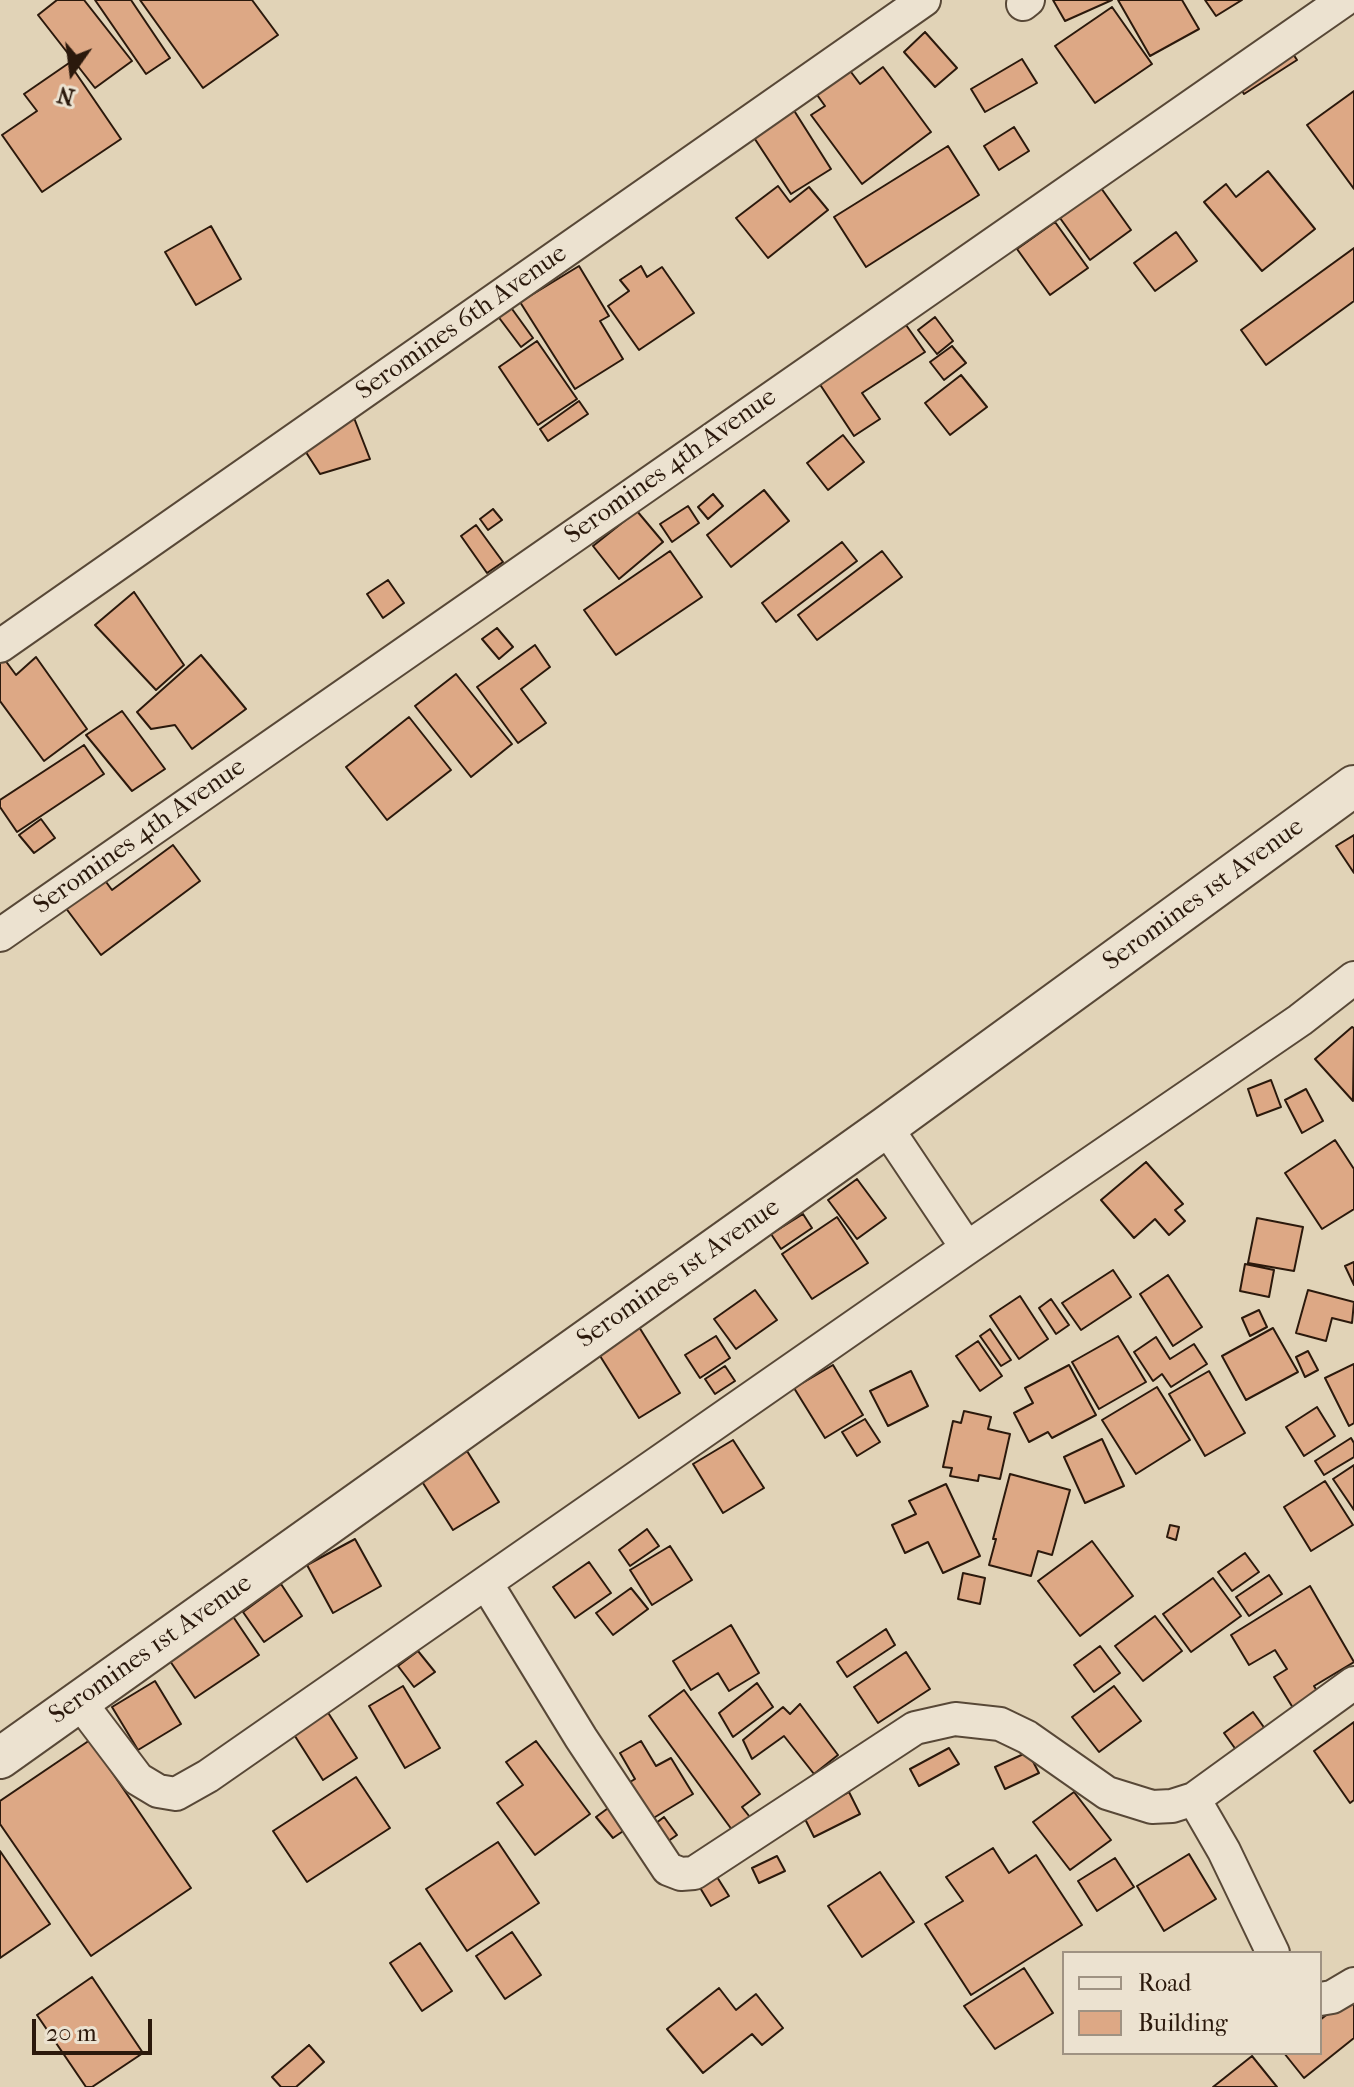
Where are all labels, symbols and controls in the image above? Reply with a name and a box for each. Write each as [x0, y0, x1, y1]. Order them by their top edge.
north arrow [32, 32, 112, 112]
text: N [55, 81, 77, 110]
street label: Seromines 6th Avenue [351, 239, 573, 407]
street label: Seromines 4th Avenue [559, 382, 783, 552]
street label: Seromines 4th Avenue [28, 752, 252, 922]
street label: Seromines 1st Avenue [1098, 812, 1310, 978]
street label: Seromines 1st Avenue [572, 1192, 786, 1356]
street label: Seromines 1st Avenue [44, 1568, 258, 1732]
legend [1062, 1951, 1322, 2055]
text: Road [1138, 1969, 1191, 1997]
scale bar [36, 2003, 156, 2053]
text: Building [1138, 2009, 1228, 2037]
text: 20 m [46, 2019, 97, 2047]

